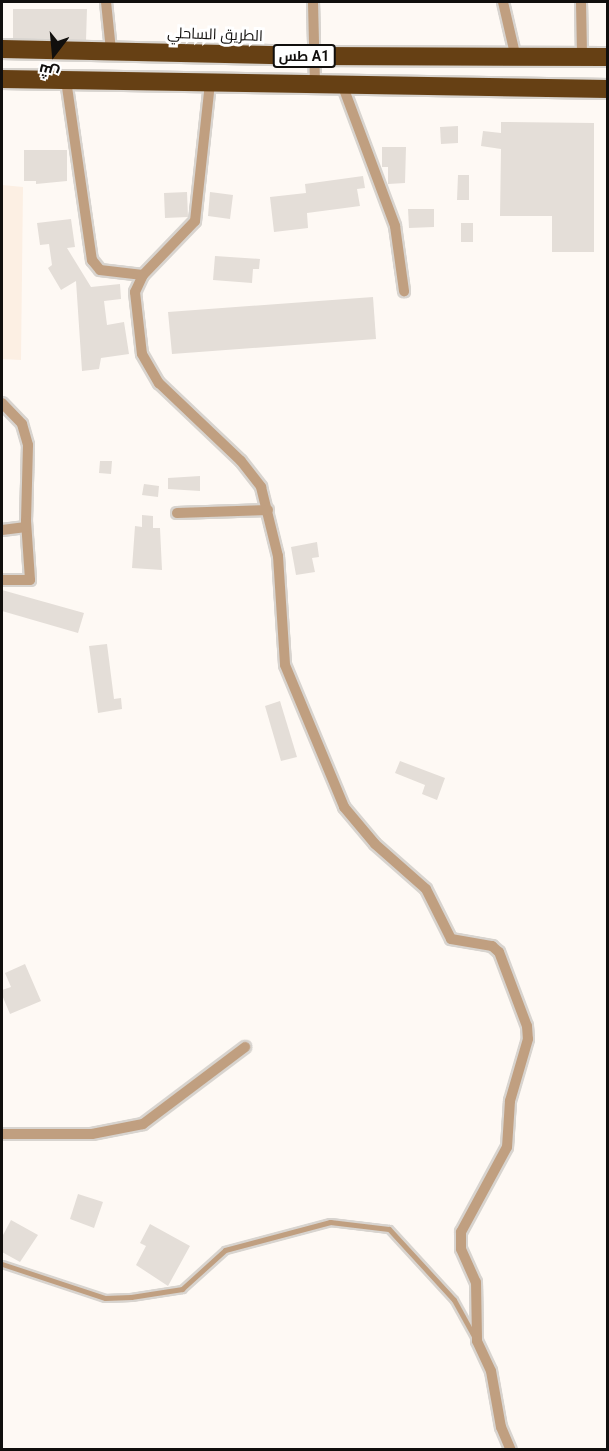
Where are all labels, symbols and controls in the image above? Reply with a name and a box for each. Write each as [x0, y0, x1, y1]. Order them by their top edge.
north arrow [24, 24, 84, 84]
street label: الطريق الساحلي [167, 24, 263, 46]
road number: طس A1 [272, 45, 336, 67]
text: ش [36, 60, 61, 84]

